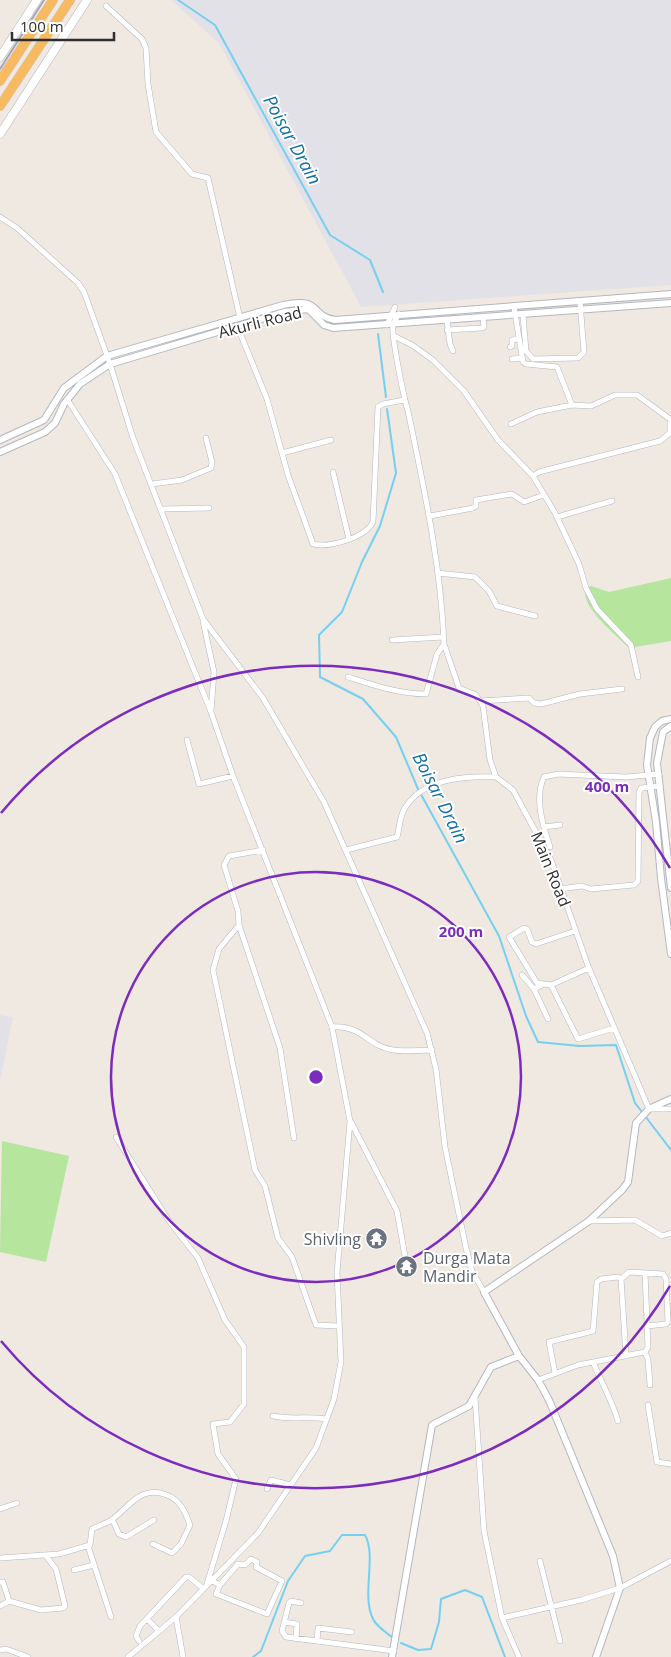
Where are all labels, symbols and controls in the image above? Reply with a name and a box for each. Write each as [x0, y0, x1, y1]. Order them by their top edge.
scale bar [12, 10, 115, 42]
text: 100 m [20, 16, 64, 36]
water label: Poisar Drain [258, 90, 327, 189]
street label: Akurli Road [216, 301, 304, 343]
water label: Boisar Drain [408, 748, 474, 847]
text: 400 m [585, 776, 629, 796]
street label: Main Road [526, 828, 576, 910]
text: 200 m [439, 921, 483, 941]
centre of rings [307, 1068, 325, 1086]
temple icon: Shivling [365, 1227, 389, 1251]
place label: Shivling [304, 1228, 361, 1250]
place label: Durga Mata Mandir [423, 1247, 511, 1287]
temple icon: Durga Mata Mandir [395, 1255, 419, 1279]

